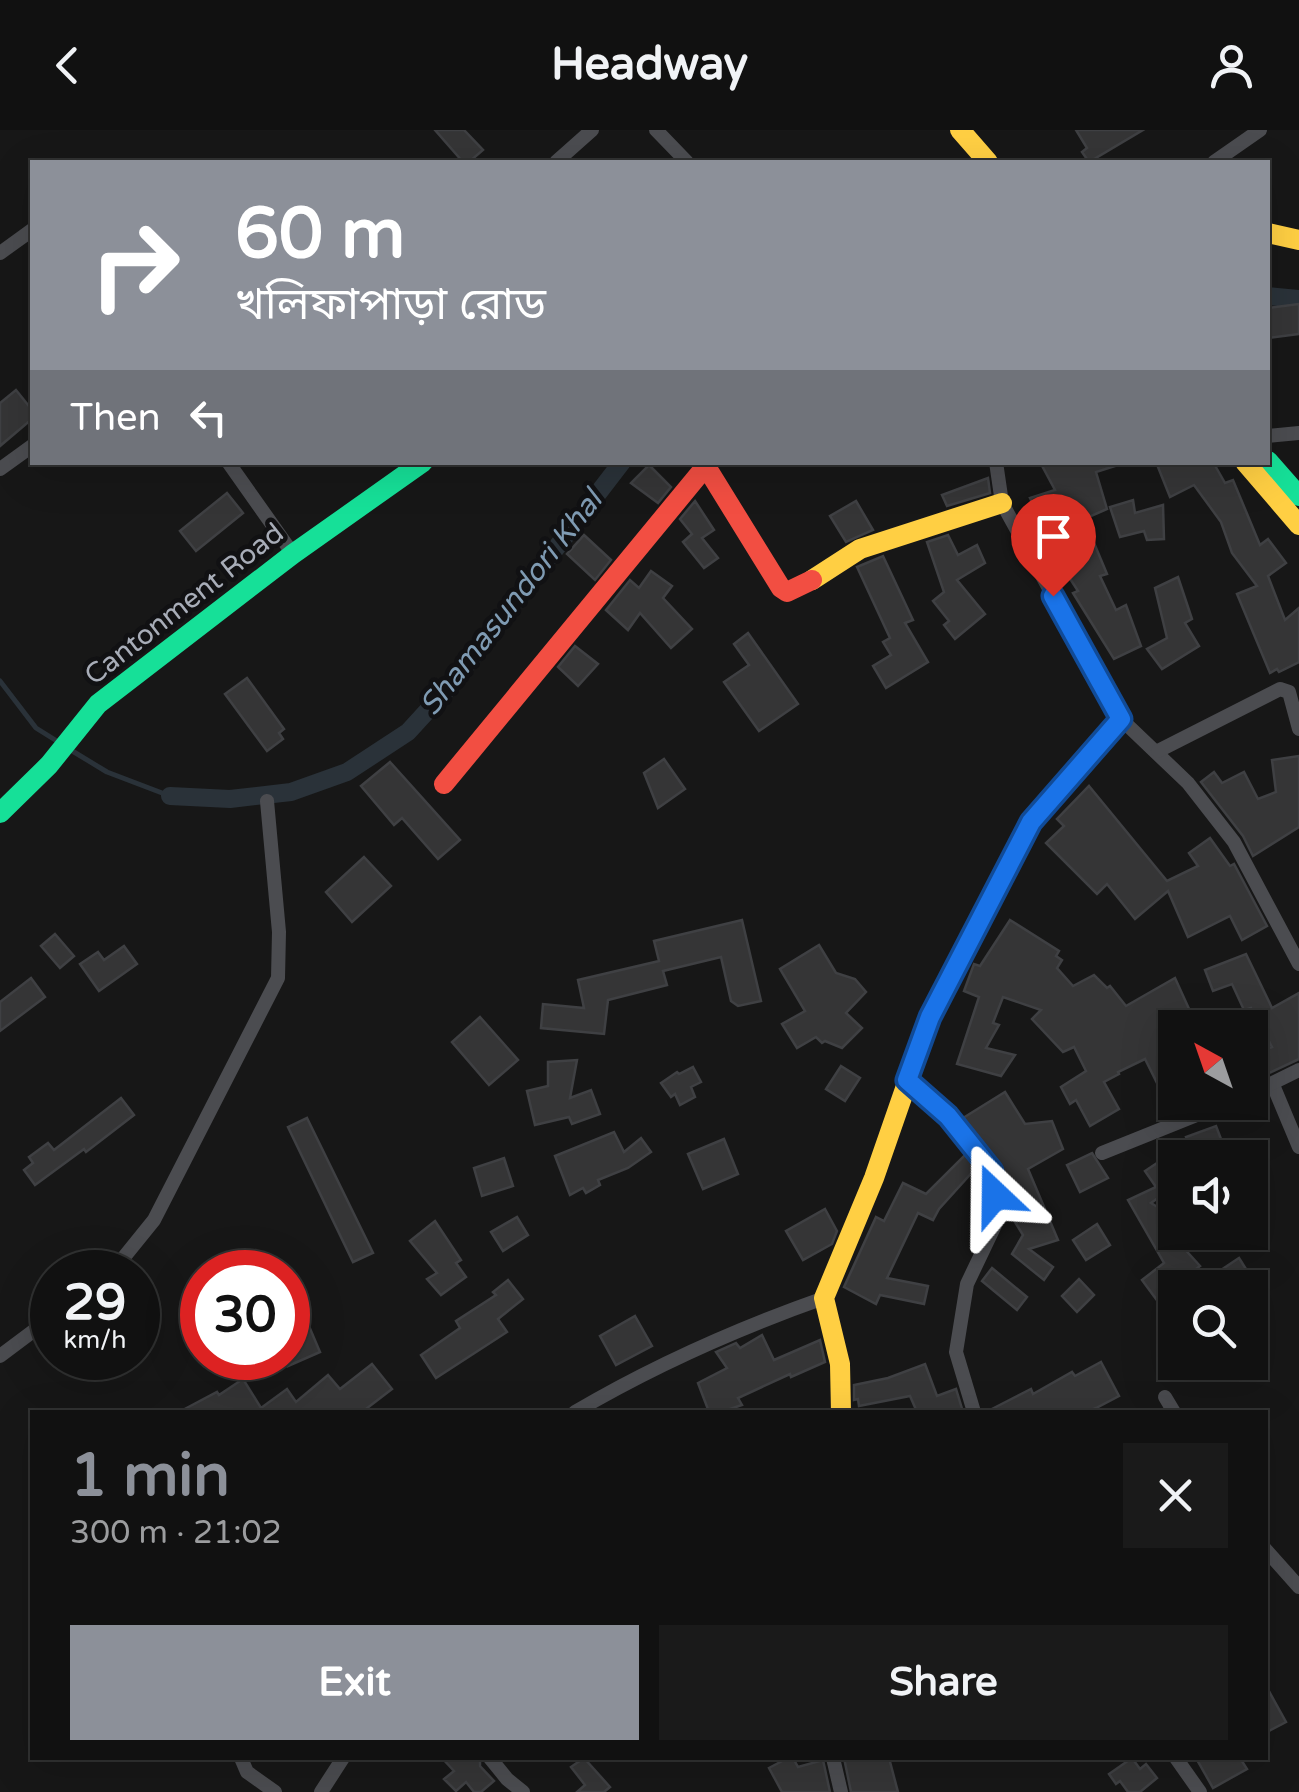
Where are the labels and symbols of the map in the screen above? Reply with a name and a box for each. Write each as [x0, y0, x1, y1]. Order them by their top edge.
water label: Shamasundori Khal [412, 480, 613, 723]
pin [1011, 494, 1096, 597]
street label: Cantonment Road [78, 516, 290, 692]
north arrow [1158, 1010, 1268, 1120]
position arrow [943, 1143, 1047, 1247]
speed limit sign: 30 [180, 1250, 310, 1380]

